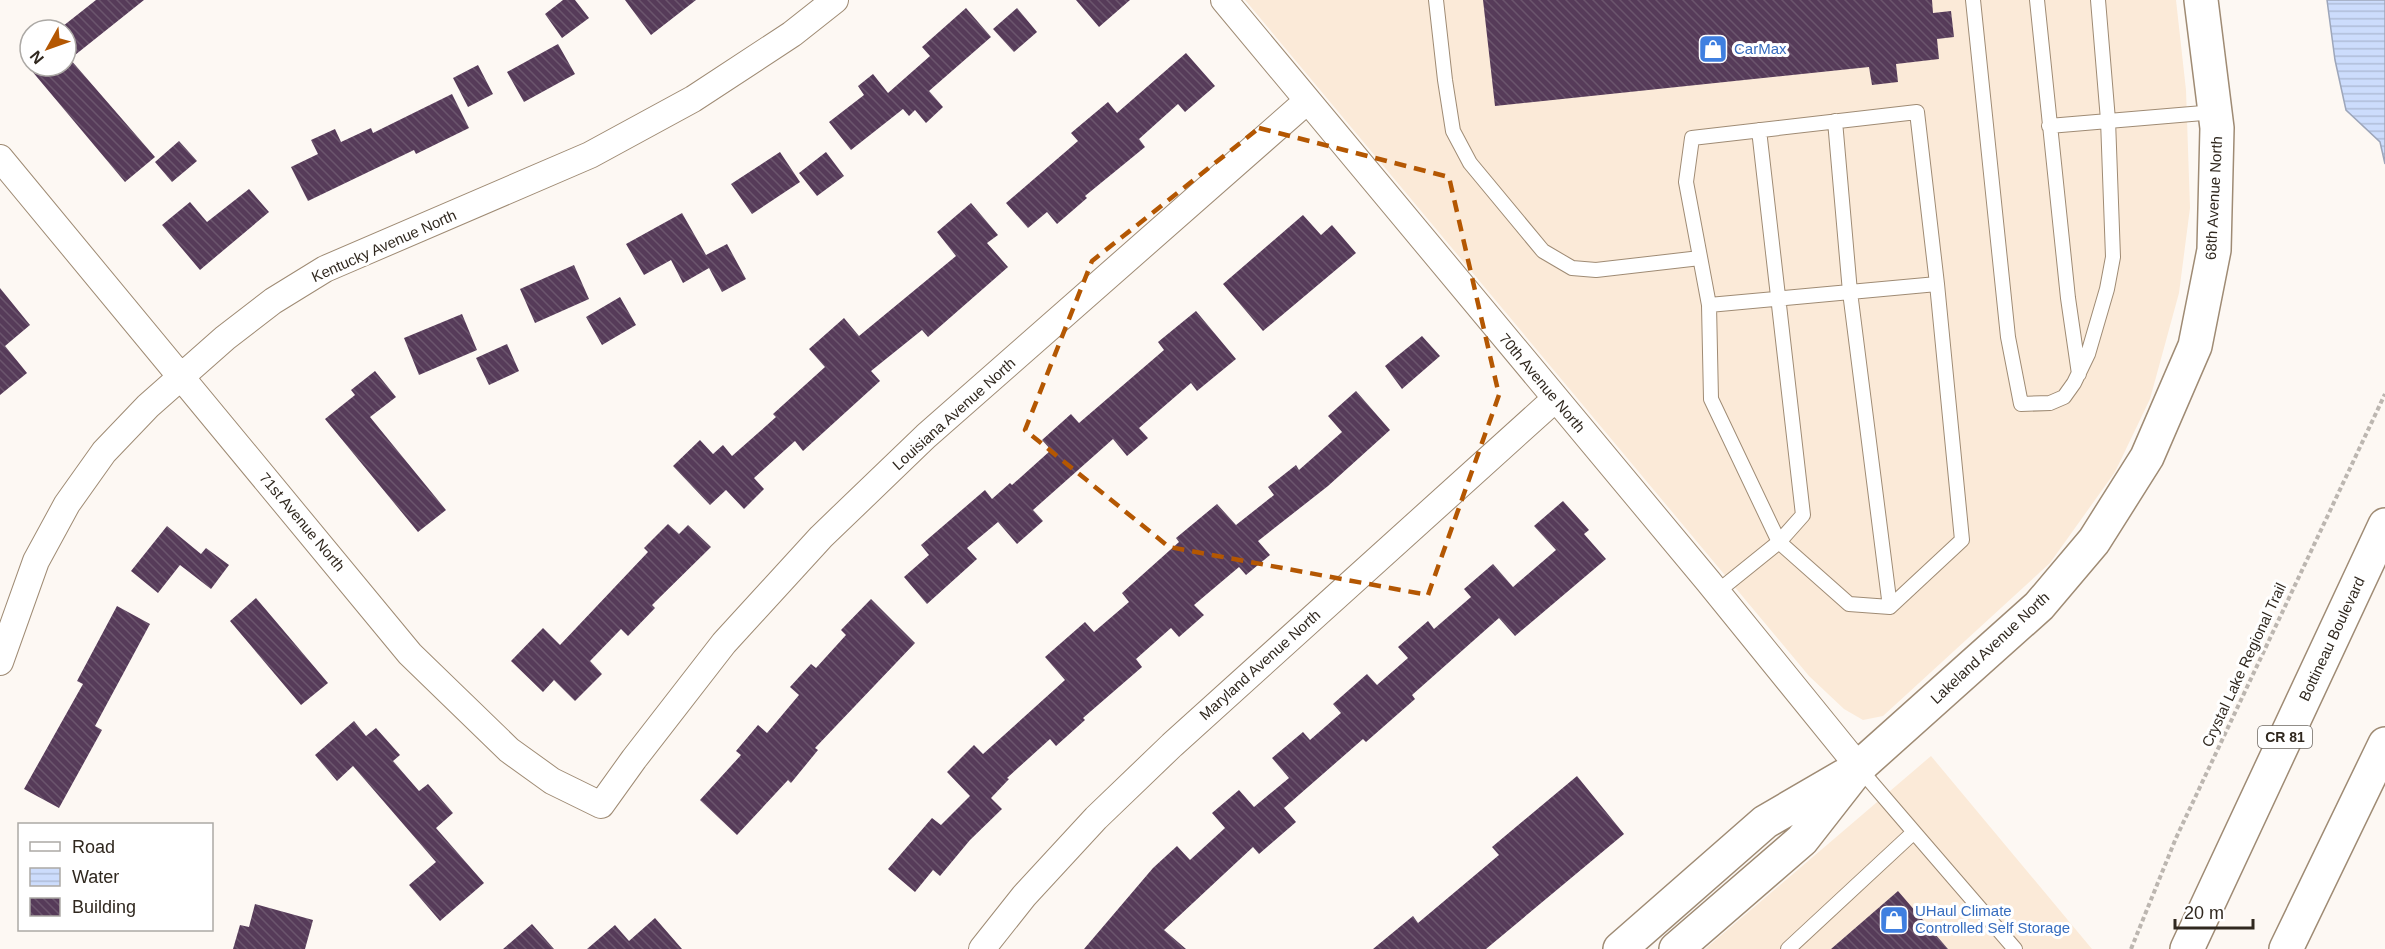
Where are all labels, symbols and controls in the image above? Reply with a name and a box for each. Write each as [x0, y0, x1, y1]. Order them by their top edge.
north arrow [18, 18, 78, 78]
shop icon: CarMax [1697, 33, 1729, 65]
place label: CarMax [1734, 40, 1787, 57]
text: N [27, 47, 47, 67]
street label: 68th Avenue North [2202, 136, 2225, 260]
street label: Kentucky Avenue North [309, 206, 459, 285]
street label: 70th Avenue North [1496, 330, 1589, 436]
street label: Louisiana Avenue North [889, 354, 1018, 473]
street label: 71st Avenue North [256, 469, 348, 574]
street label: Bottineau Boulevard [2295, 574, 2368, 704]
street label: Crystal Lake Regional Trail [2198, 580, 2289, 750]
street label: Lakeland Avenue North [1927, 588, 2052, 707]
street label: Maryland Avenue North [1196, 606, 1323, 723]
road number: CR 81 [2258, 726, 2312, 748]
legend [18, 823, 213, 931]
text: Road [72, 837, 115, 857]
text: Water [72, 867, 119, 887]
scale bar [2175, 892, 2253, 930]
text: Building [72, 897, 136, 917]
place label: UHaul Climate Controlled Self Storage [1915, 902, 2070, 936]
text: 20 m [2184, 903, 2224, 923]
shop icon: UHaul Climate Controlled Self Storage [1878, 904, 1910, 936]

